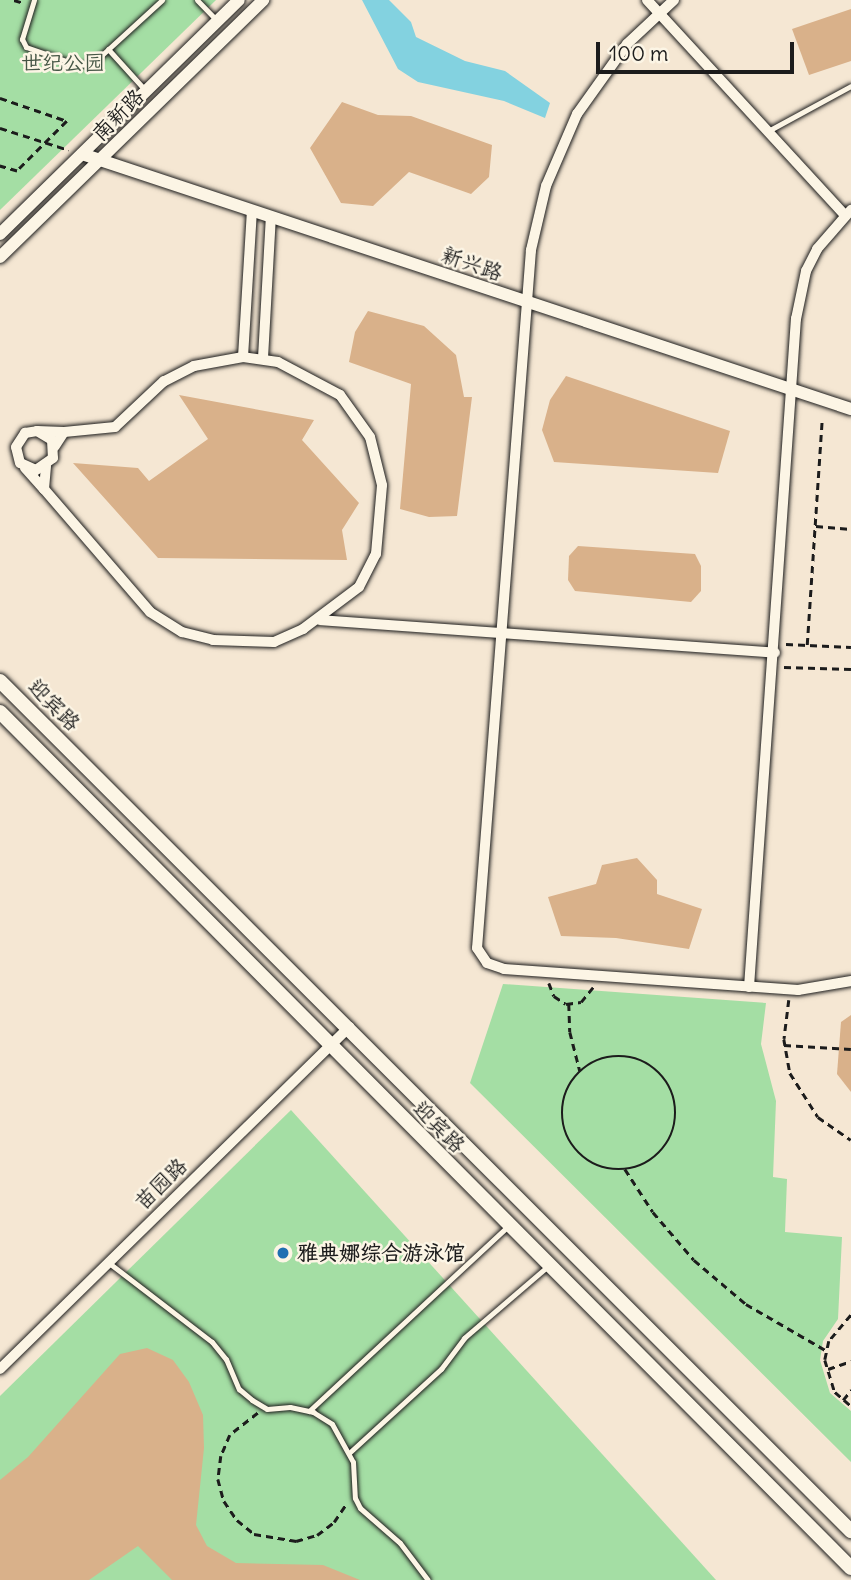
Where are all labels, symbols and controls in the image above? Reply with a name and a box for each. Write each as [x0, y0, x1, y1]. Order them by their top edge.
scale bar [599, 28, 797, 72]
text: 100 m [609, 40, 668, 67]
park label: 世纪公园 [21, 50, 105, 76]
street label: 南新路 [87, 84, 149, 146]
street label: 新兴路 [438, 242, 506, 286]
street label: 迎宾路 [23, 674, 85, 736]
street label: 迎宾路 [408, 1096, 470, 1158]
street label: 苗园路 [130, 1153, 192, 1215]
place label: 雅典娜综合游泳馆 [297, 1240, 465, 1266]
marker: 雅典娜综合游泳馆 [275, 1245, 291, 1261]

